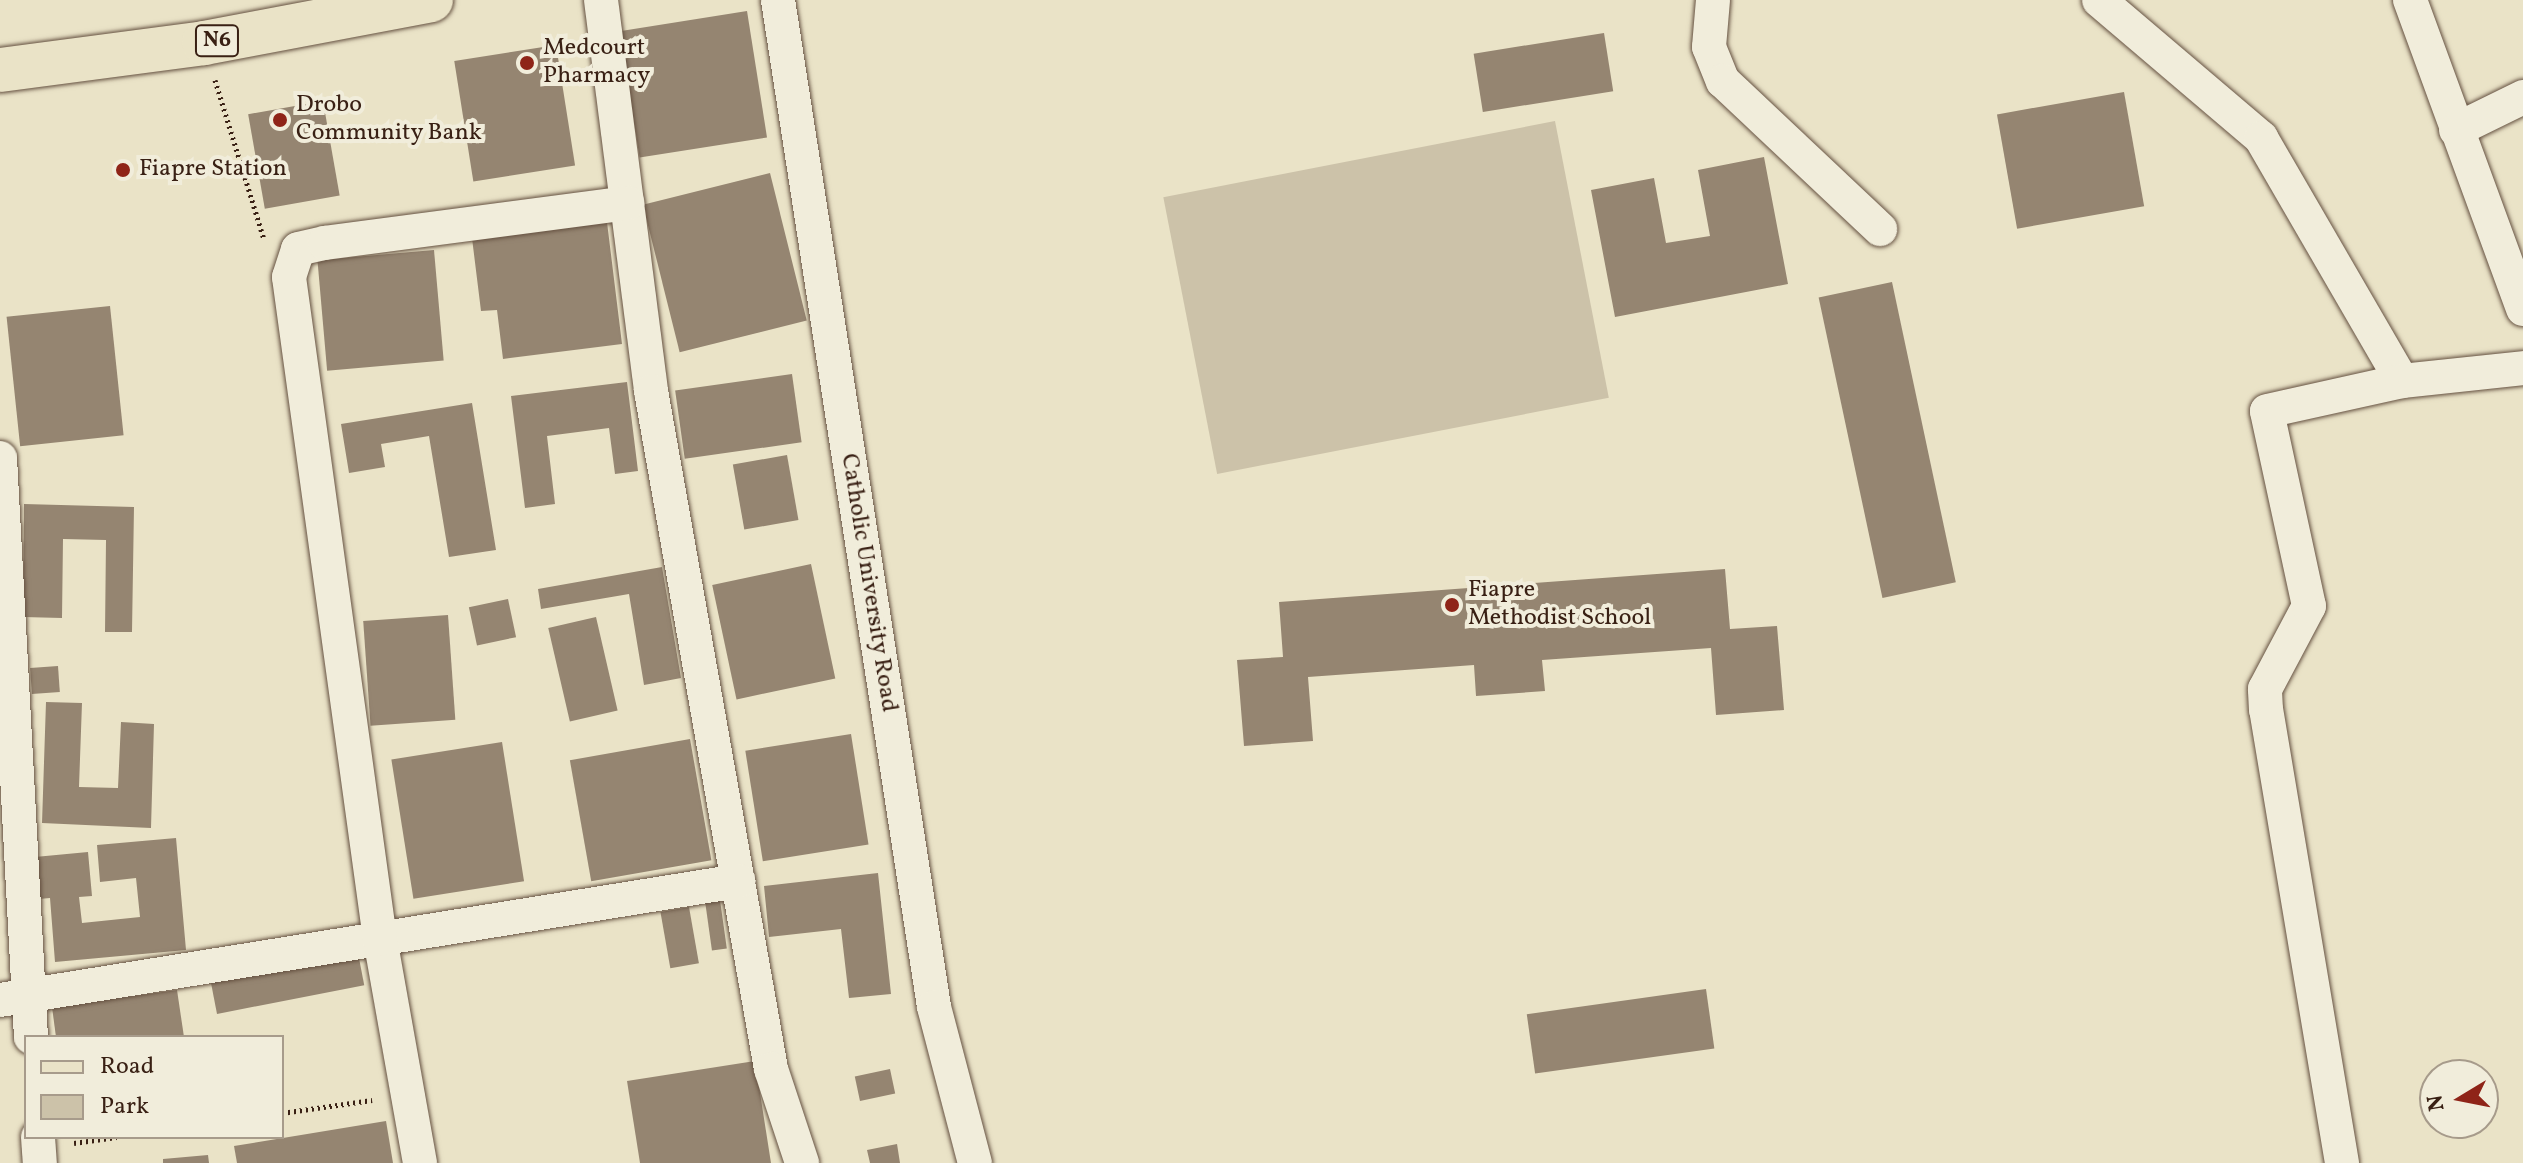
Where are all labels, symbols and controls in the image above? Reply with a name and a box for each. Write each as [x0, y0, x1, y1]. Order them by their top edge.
road number: N6 [193, 23, 241, 59]
place label: Medcourt Pharmacy [543, 35, 650, 91]
marker: Medcourt Pharmacy [518, 54, 536, 72]
place label: Drobo Community Bank [296, 92, 483, 148]
marker: Drobo Community Bank [271, 111, 289, 129]
place label: Fiapre Station [139, 156, 287, 184]
marker: Fiapre Station [114, 161, 132, 179]
street label: Catholic University Road [833, 451, 903, 715]
place label: Fiapre Methodist School [1468, 577, 1651, 633]
marker: Fiapre Methodist School [1443, 596, 1461, 614]
legend [24, 1035, 284, 1139]
text: Road [100, 1050, 154, 1084]
north arrow [2419, 1059, 2499, 1139]
text: Park [100, 1090, 149, 1124]
text: N [2420, 1092, 2453, 1113]

